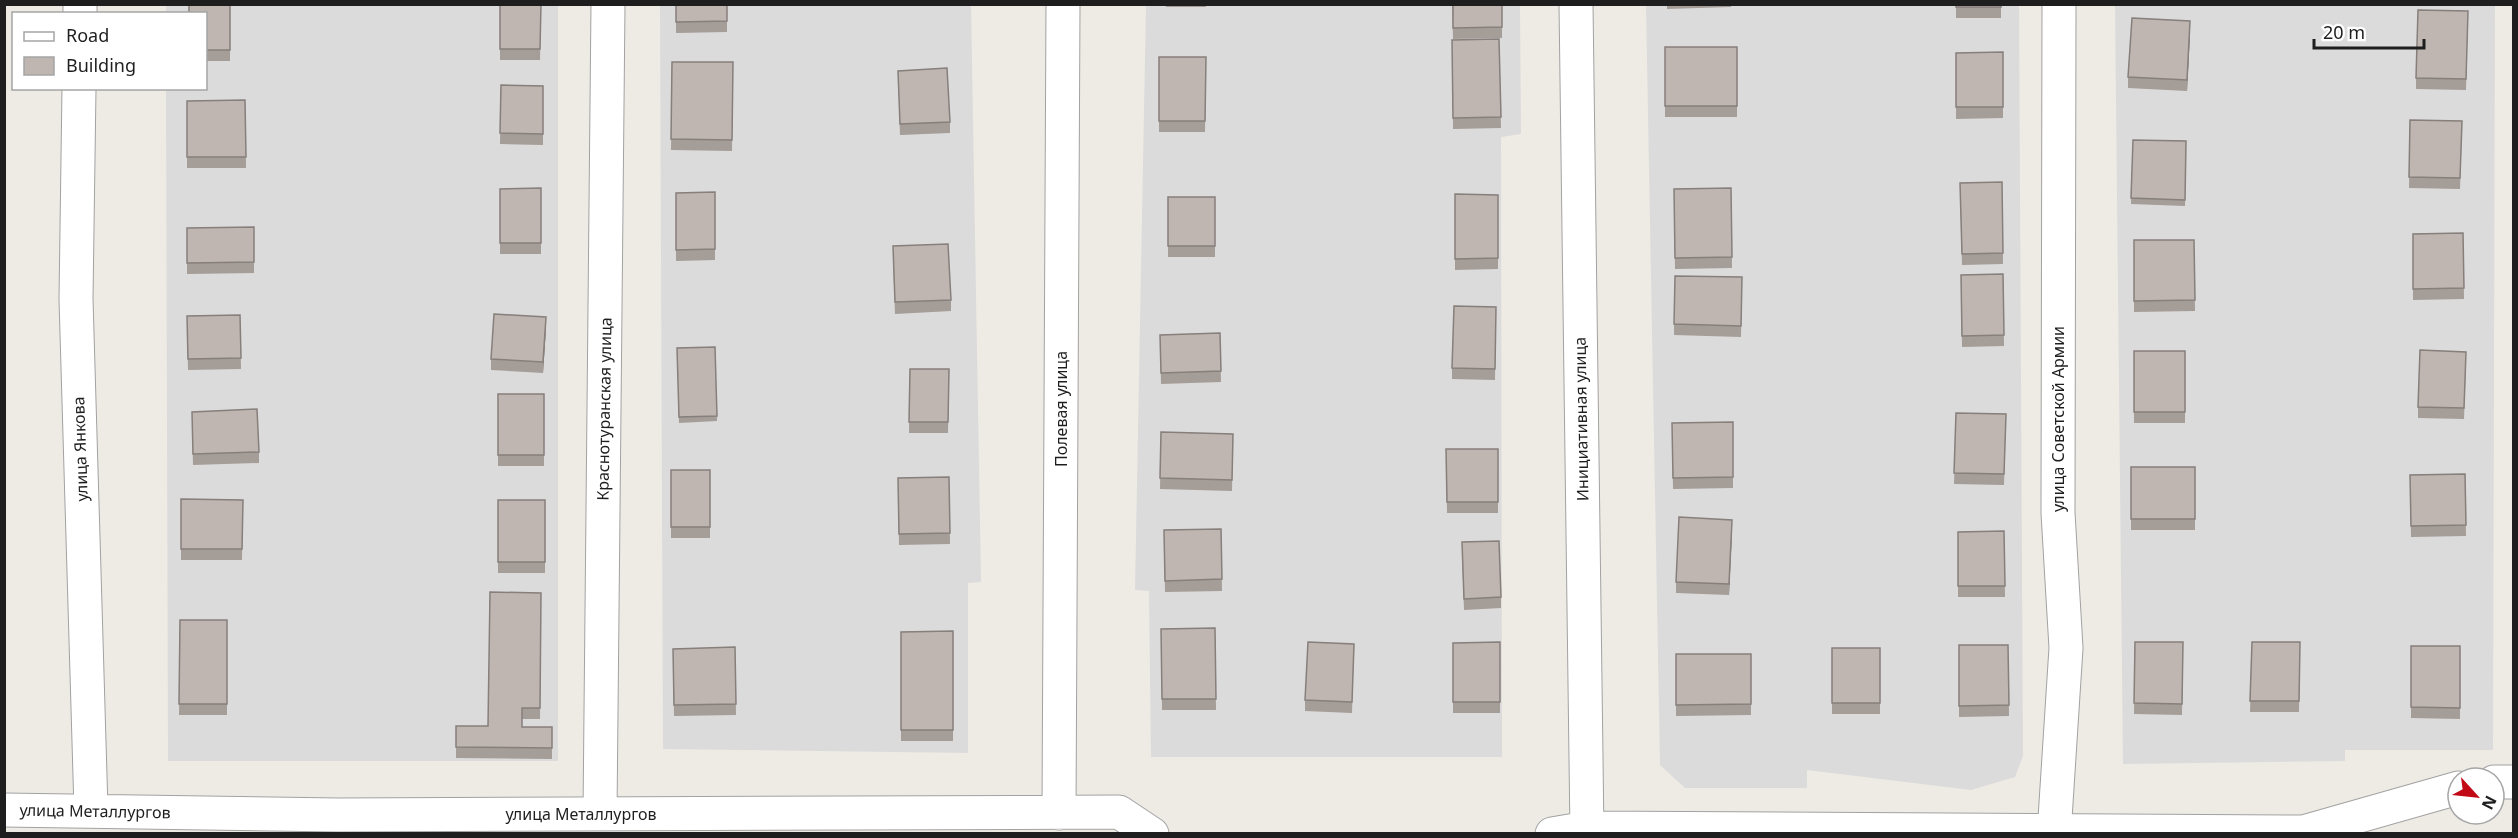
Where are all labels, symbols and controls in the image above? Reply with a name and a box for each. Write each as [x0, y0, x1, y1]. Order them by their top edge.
legend [12, 12, 207, 90]
scale bar [2314, 12, 2424, 50]
text: 20 m [2323, 20, 2365, 44]
text: Road [66, 23, 109, 47]
text: Building [66, 53, 136, 77]
street label: Краснотуранская улица [591, 317, 617, 501]
street label: улица Советской Армии [2047, 326, 2069, 512]
street label: Инициативная улица [1569, 337, 1593, 501]
street label: Полевая улица [1050, 351, 1072, 467]
street label: улица Янкова [67, 396, 93, 502]
north arrow [2446, 766, 2506, 826]
text: N [2477, 792, 2502, 814]
street label: улица Металлургов [19, 799, 171, 823]
street label: улица Металлургов [505, 803, 657, 825]

